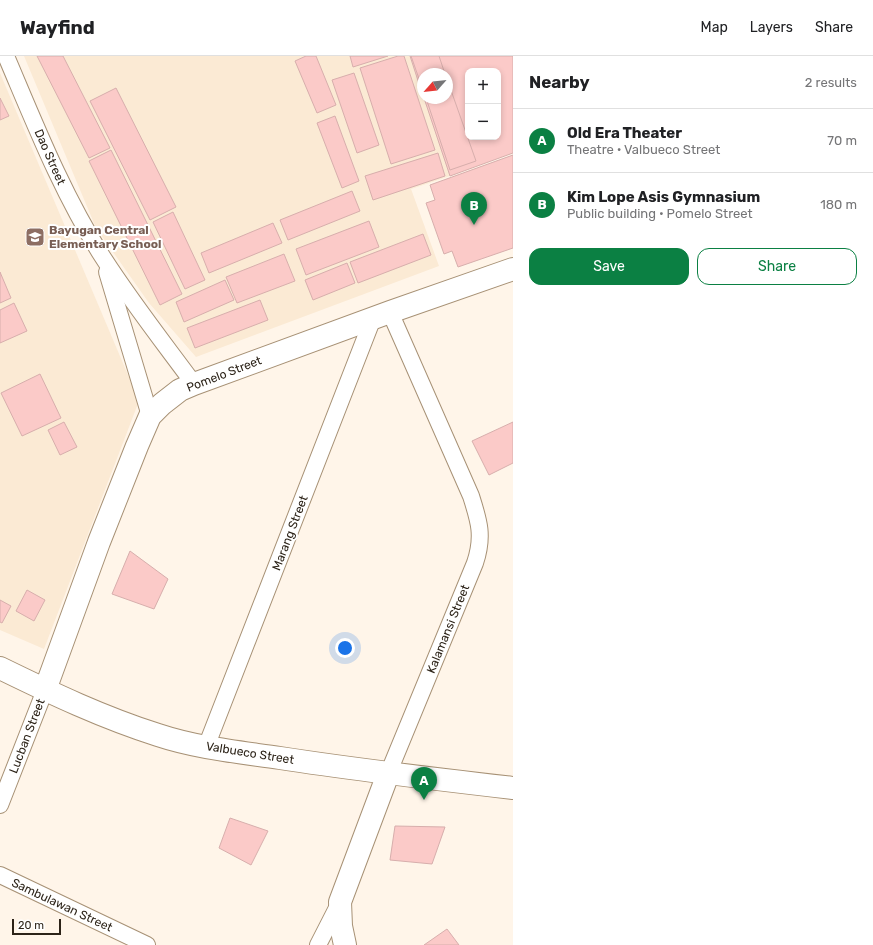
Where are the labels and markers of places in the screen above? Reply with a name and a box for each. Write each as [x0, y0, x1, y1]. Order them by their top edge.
pin: B [461, 192, 487, 225]
place label: Bayugan Central Elementary School [49, 223, 161, 251]
school or university icon: Bayugan Central Elementary School [24, 226, 46, 248]
pin: A [411, 767, 437, 800]

